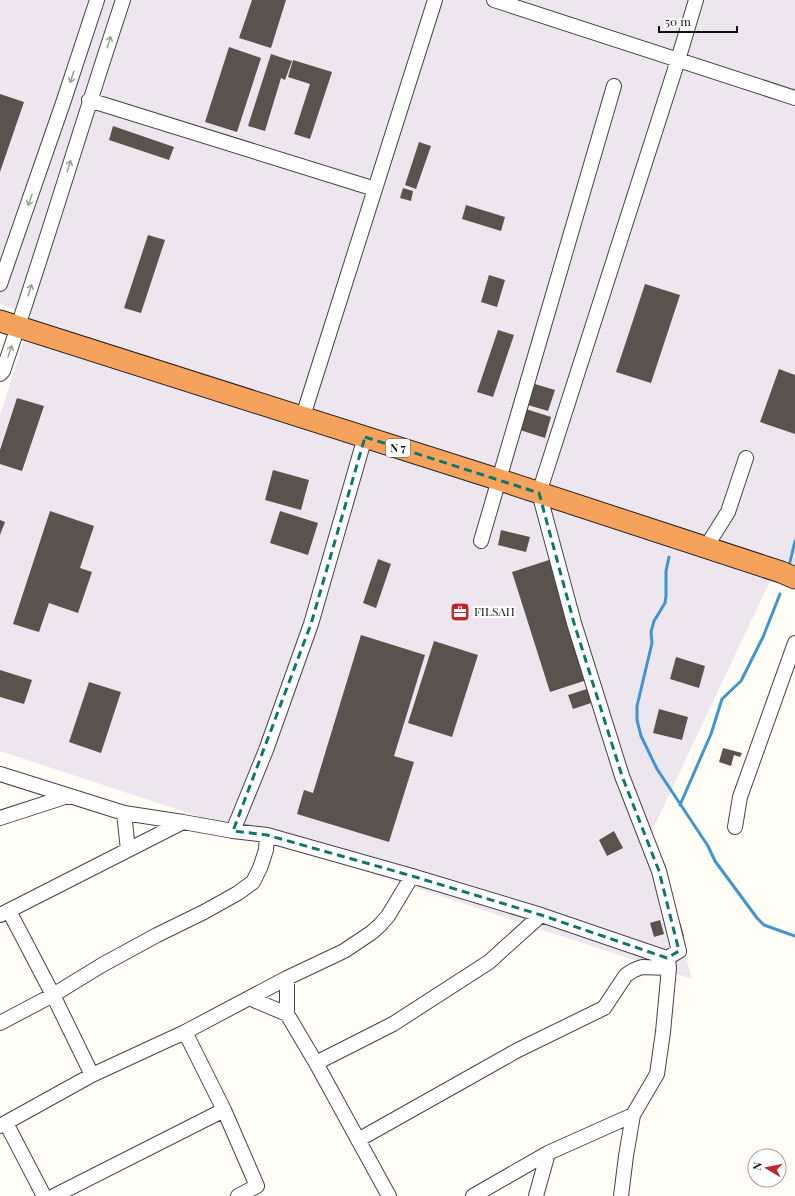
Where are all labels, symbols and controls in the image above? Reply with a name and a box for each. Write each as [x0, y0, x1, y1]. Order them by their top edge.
scale bar [659, 8, 737, 34]
text: 50 m [665, 13, 691, 29]
one-way arrow [106, 35, 113, 48]
one-way arrow [68, 70, 75, 83]
one-way arrow [66, 159, 73, 172]
one-way arrow [25, 193, 33, 205]
one-way arrow [27, 283, 34, 296]
one-way arrow [7, 345, 14, 358]
road number: N 7 [386, 439, 410, 457]
office icon: FILSAH [449, 601, 471, 623]
place label: FILSAH [474, 603, 515, 619]
north arrow [747, 1148, 787, 1188]
text: N [749, 1161, 765, 1171]

